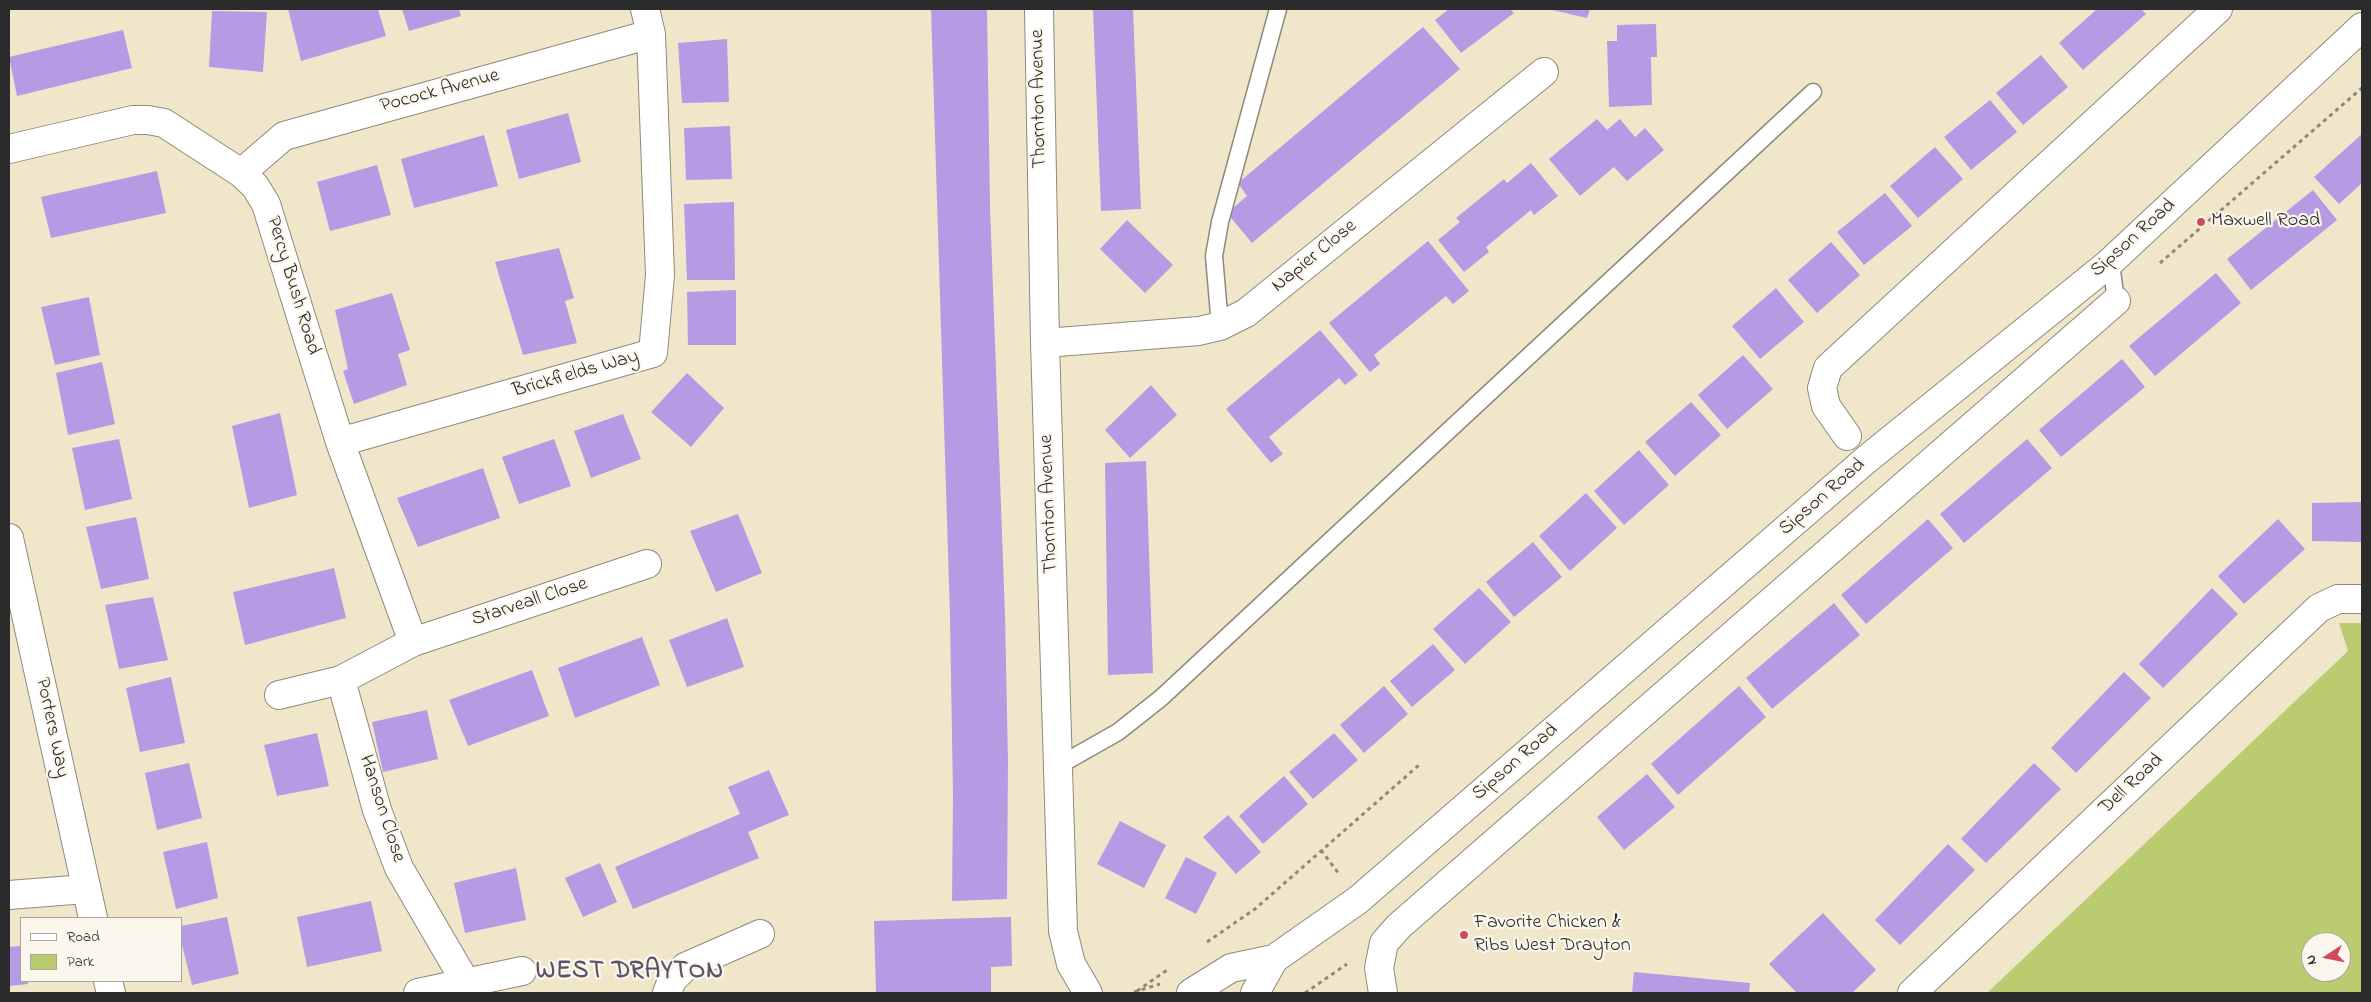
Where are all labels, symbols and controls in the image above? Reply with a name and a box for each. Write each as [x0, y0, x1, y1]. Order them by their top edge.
street label: Thornton Avenue [1027, 29, 1053, 169]
street label: Pocock Avenue [378, 65, 502, 119]
street label: Sipson Road [2086, 195, 2182, 283]
place label: Maxwell Road [2211, 210, 2320, 234]
street label: Percy Bush Road [260, 214, 324, 358]
street label: Napier Close [1267, 215, 1363, 299]
marker: Maxwell Road [2195, 216, 2207, 228]
street label: Brickfields Way [510, 346, 642, 404]
street label: Thornton Avenue [1036, 434, 1064, 574]
street label: Sipson Road [1775, 454, 1871, 542]
street label: Starveall Close [469, 573, 591, 633]
street label: Porters Way [29, 676, 73, 780]
street label: Sipson Road [1468, 719, 1564, 807]
street label: Dell Road [2095, 749, 2169, 821]
street label: Hanson Close [352, 752, 410, 866]
place label: Favorite Chicken & Ribs West Drayton [1474, 912, 1631, 959]
legend [20, 917, 182, 982]
text: Road [67, 926, 100, 948]
marker: Favorite Chicken & Ribs West Drayton [1458, 929, 1470, 941]
north arrow [2301, 932, 2351, 982]
text: Park [67, 951, 94, 973]
text: N [2301, 953, 2323, 966]
district label: WEST DRAYTON [534, 958, 726, 988]

